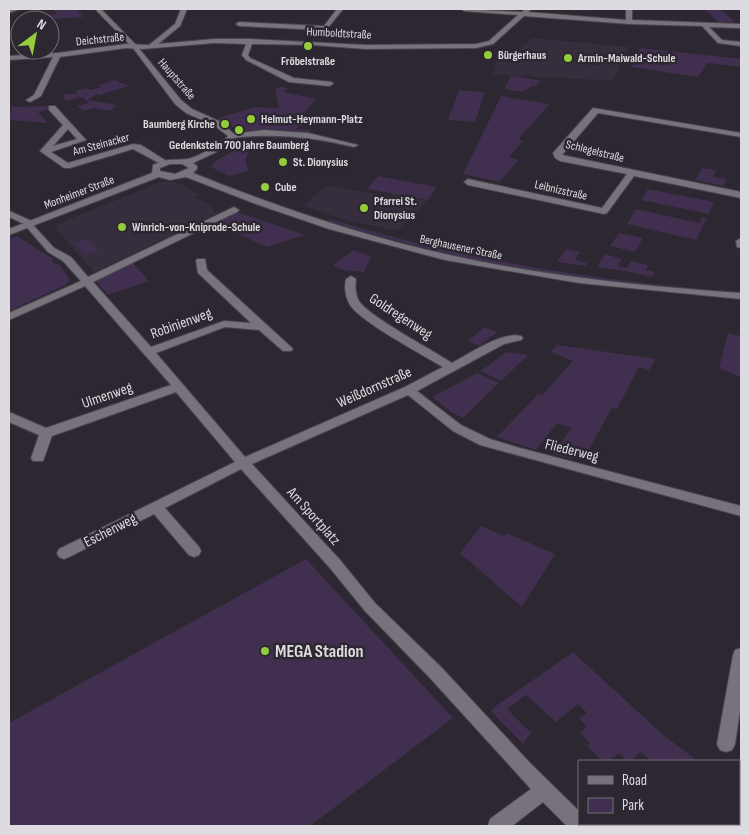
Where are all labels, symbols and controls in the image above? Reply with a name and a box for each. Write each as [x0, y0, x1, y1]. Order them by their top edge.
north arrow [10, 10, 60, 60]
text: N [34, 15, 49, 34]
street label: Humboldtstraße [306, 24, 372, 43]
street label: Deichstraße [75, 29, 125, 49]
marker: Fröbelstraße [302, 40, 314, 52]
place label: Bürgerhaus [498, 48, 547, 63]
marker: Bürgerhaus [482, 49, 494, 61]
place label: Armin-Maiwald-Schule [577, 51, 676, 66]
marker: Armin-Maiwald-Schule [562, 52, 574, 64]
place label: Fröbelstraße [281, 54, 335, 69]
street label: Hauptstraße [155, 56, 199, 103]
place label: Helmut-Heymann-Platz [261, 112, 363, 127]
marker: Helmut-Heymann-Platz [245, 113, 257, 125]
place label: Baumberg Kirche [143, 117, 215, 132]
marker: Baumberg Kirche [219, 118, 231, 130]
marker: Gedenkstein 700 Jahre Baumberg [233, 124, 245, 136]
street label: Am Steinacker [70, 130, 132, 159]
street label: Schlegelstraße [564, 137, 626, 166]
place label: Gedenkstein 700 Jahre Baumberg [169, 138, 309, 153]
place label: St. Dionysius [293, 155, 349, 170]
marker: St. Dionysius [277, 156, 289, 168]
street label: Monheimer Straße [42, 172, 116, 213]
street label: Leibnizstraße [533, 177, 589, 204]
place label: Cube [275, 180, 297, 195]
marker: Cube [259, 181, 271, 193]
place label: Pfarrei St. Dionysius [374, 194, 417, 223]
marker: Pfarrei St. Dionysius [358, 202, 370, 214]
place label: Winrich-von-Kniprode-Schule [132, 220, 260, 235]
marker: Winrich-von-Kniprode-Schule [116, 221, 128, 233]
street label: Berghausener Straße [418, 231, 504, 264]
street label: Goldregenweg [366, 289, 436, 344]
street label: Robinienweg [148, 304, 215, 343]
street label: Weißdornstraße [334, 363, 415, 412]
street label: Ulmenweg [79, 378, 135, 413]
street label: Fliederweg [543, 435, 601, 466]
street label: Am Sportplatz [282, 483, 345, 550]
street label: Eschenweg [81, 509, 140, 552]
place label: MEGA Stadion [275, 641, 364, 662]
marker: MEGA Stadion [259, 645, 271, 657]
legend [578, 760, 740, 825]
text: Road [622, 771, 647, 790]
text: Park [622, 796, 644, 815]

